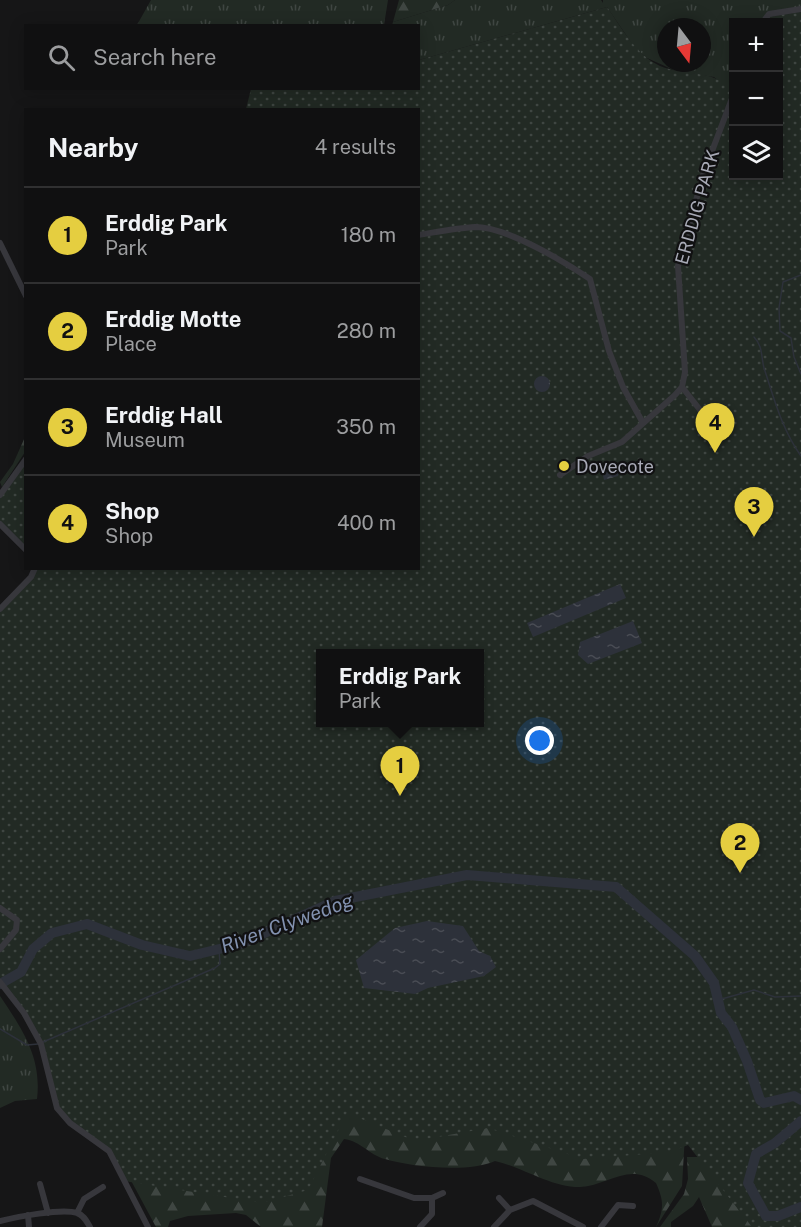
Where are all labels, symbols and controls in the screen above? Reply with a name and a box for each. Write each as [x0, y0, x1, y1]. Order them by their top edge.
north arrow [657, 18, 711, 72]
map controls [729, 18, 783, 180]
button: + [729, 18, 783, 72]
search box [24, 24, 420, 90]
icon: search [45, 41, 78, 74]
text: Search here [93, 44, 217, 70]
button: − [729, 72, 783, 126]
button: layers [729, 126, 783, 180]
text: Nearby [48, 132, 138, 163]
text: 4 results [315, 135, 396, 159]
street label: ERDDIG PARK [671, 147, 723, 267]
text: Erddig Park [105, 210, 228, 236]
text: 1 [63, 223, 72, 247]
text: 180 m [341, 223, 396, 247]
text: Park [105, 236, 148, 260]
text: Erddig Motte [105, 306, 241, 332]
text: 2 [61, 319, 74, 343]
text: 280 m [337, 319, 396, 343]
text: Place [105, 332, 157, 356]
text: Erddig Hall [105, 402, 223, 428]
pin: 4 [696, 404, 734, 453]
text: 3 [61, 415, 74, 439]
text: 350 m [336, 415, 396, 439]
text: Museum [105, 428, 185, 452]
place label: Dovecote [576, 456, 654, 477]
marker: Dovecote [557, 459, 571, 473]
pin: 3 [734, 488, 774, 537]
text: Shop [105, 498, 159, 524]
text: 4 [61, 511, 74, 535]
text: 400 m [337, 511, 396, 535]
text: Shop [105, 524, 153, 548]
popup [316, 649, 484, 727]
text: Erddig Park [339, 663, 461, 689]
text: Park [339, 689, 381, 713]
your location [525, 726, 554, 755]
pin: 1 [380, 746, 420, 796]
pin: 2 [720, 824, 760, 873]
water label: River Clywedog [217, 888, 357, 958]

